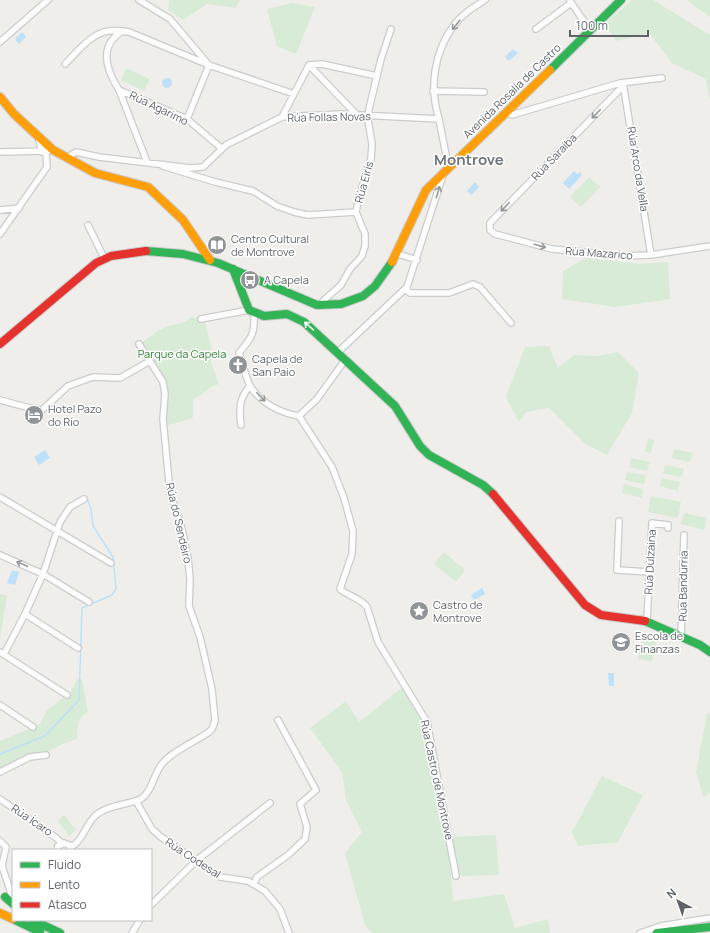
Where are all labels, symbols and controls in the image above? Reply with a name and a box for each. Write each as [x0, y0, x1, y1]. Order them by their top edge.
scale bar [570, 12, 648, 38]
text: 100 m [576, 17, 608, 34]
one-way arrow [451, 19, 460, 30]
street label: Avenida Rosalía de Castro [460, 40, 564, 141]
street label: Rúa Agarimo [127, 87, 192, 128]
street label: Rúa Follas Novas [287, 108, 371, 125]
one-way arrow [591, 109, 601, 119]
street label: Rúa Arco da Vella [624, 125, 653, 212]
street label: Rúa Saraiba [527, 130, 580, 183]
district label: Montrove [434, 149, 504, 170]
street label: Rúa Eirís [351, 159, 376, 205]
one-way arrow [435, 186, 442, 199]
one-way arrow [500, 202, 510, 212]
place label: Centro Cultural de Montrove [231, 231, 309, 259]
library icon: Centro Cultural de Montrove [206, 234, 228, 256]
one-way arrow [533, 242, 546, 250]
street label: Rúa Mazarico [565, 243, 634, 262]
bus stop icon: A Capela [239, 269, 261, 291]
place label: A Capela [264, 272, 309, 287]
one-way arrow [303, 322, 314, 331]
park label: Parque da Capela [138, 346, 226, 361]
place label: Capela de San Paio [252, 351, 303, 379]
church icon: Capela de San Paio [227, 354, 249, 376]
one-way arrow [256, 392, 266, 402]
place label: Hotel Pazo do Río [48, 401, 102, 429]
hotel icon: Hotel Pazo do Río [23, 404, 45, 426]
street label: Rúa do Sendeiro [163, 481, 196, 565]
street label: Rúa Dulzaina [640, 529, 659, 595]
street label: Rúa Bandurria [674, 550, 691, 622]
one-way arrow [16, 559, 28, 567]
place label: Castro de Montrove [433, 597, 483, 625]
place icon: Castro de Montrove [408, 600, 430, 622]
place label: Escola de Finanzas [635, 628, 684, 656]
school or university icon: Escola de Finanzas [610, 631, 632, 653]
street label: Rúa Castro de Montrove [417, 719, 458, 842]
street label: Rúa Ícaro [9, 800, 56, 839]
street label: Rúa Codesal [163, 834, 224, 881]
legend [12, 849, 152, 921]
text: Fluido [48, 856, 81, 873]
text: Lento [48, 876, 80, 893]
north arrow [658, 881, 698, 921]
text: N [663, 885, 679, 901]
text: Atasco [48, 896, 87, 913]

